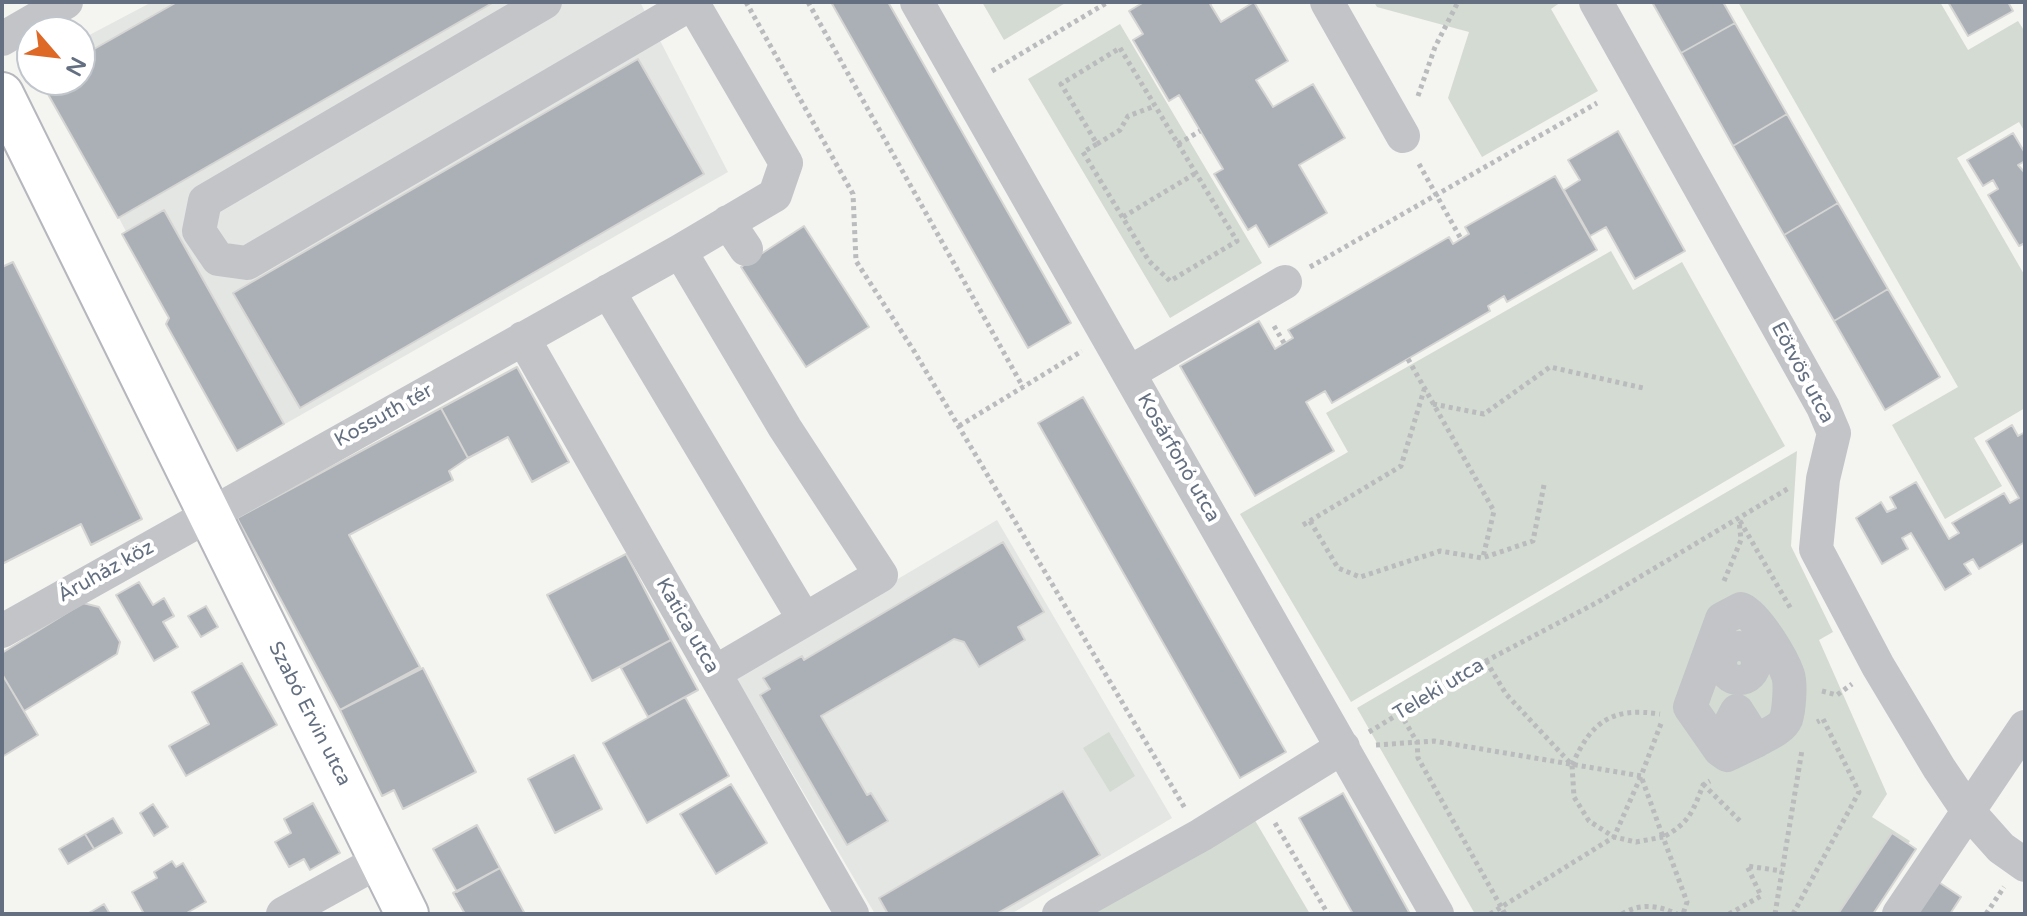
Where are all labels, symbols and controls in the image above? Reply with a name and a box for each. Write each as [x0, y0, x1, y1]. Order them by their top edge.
north arrow [16, 16, 96, 96]
text: N [60, 52, 91, 80]
street label: Eötvös utca [1765, 318, 1839, 428]
street label: Kossuth tér [331, 379, 437, 453]
street label: Kosárfonó utca [1132, 389, 1224, 527]
street label: Áruház köz [54, 536, 158, 608]
street label: Katica utca [650, 574, 724, 678]
street label: Szabó Ervin utca [262, 638, 356, 790]
street label: Teleki utca [1389, 654, 1489, 726]

